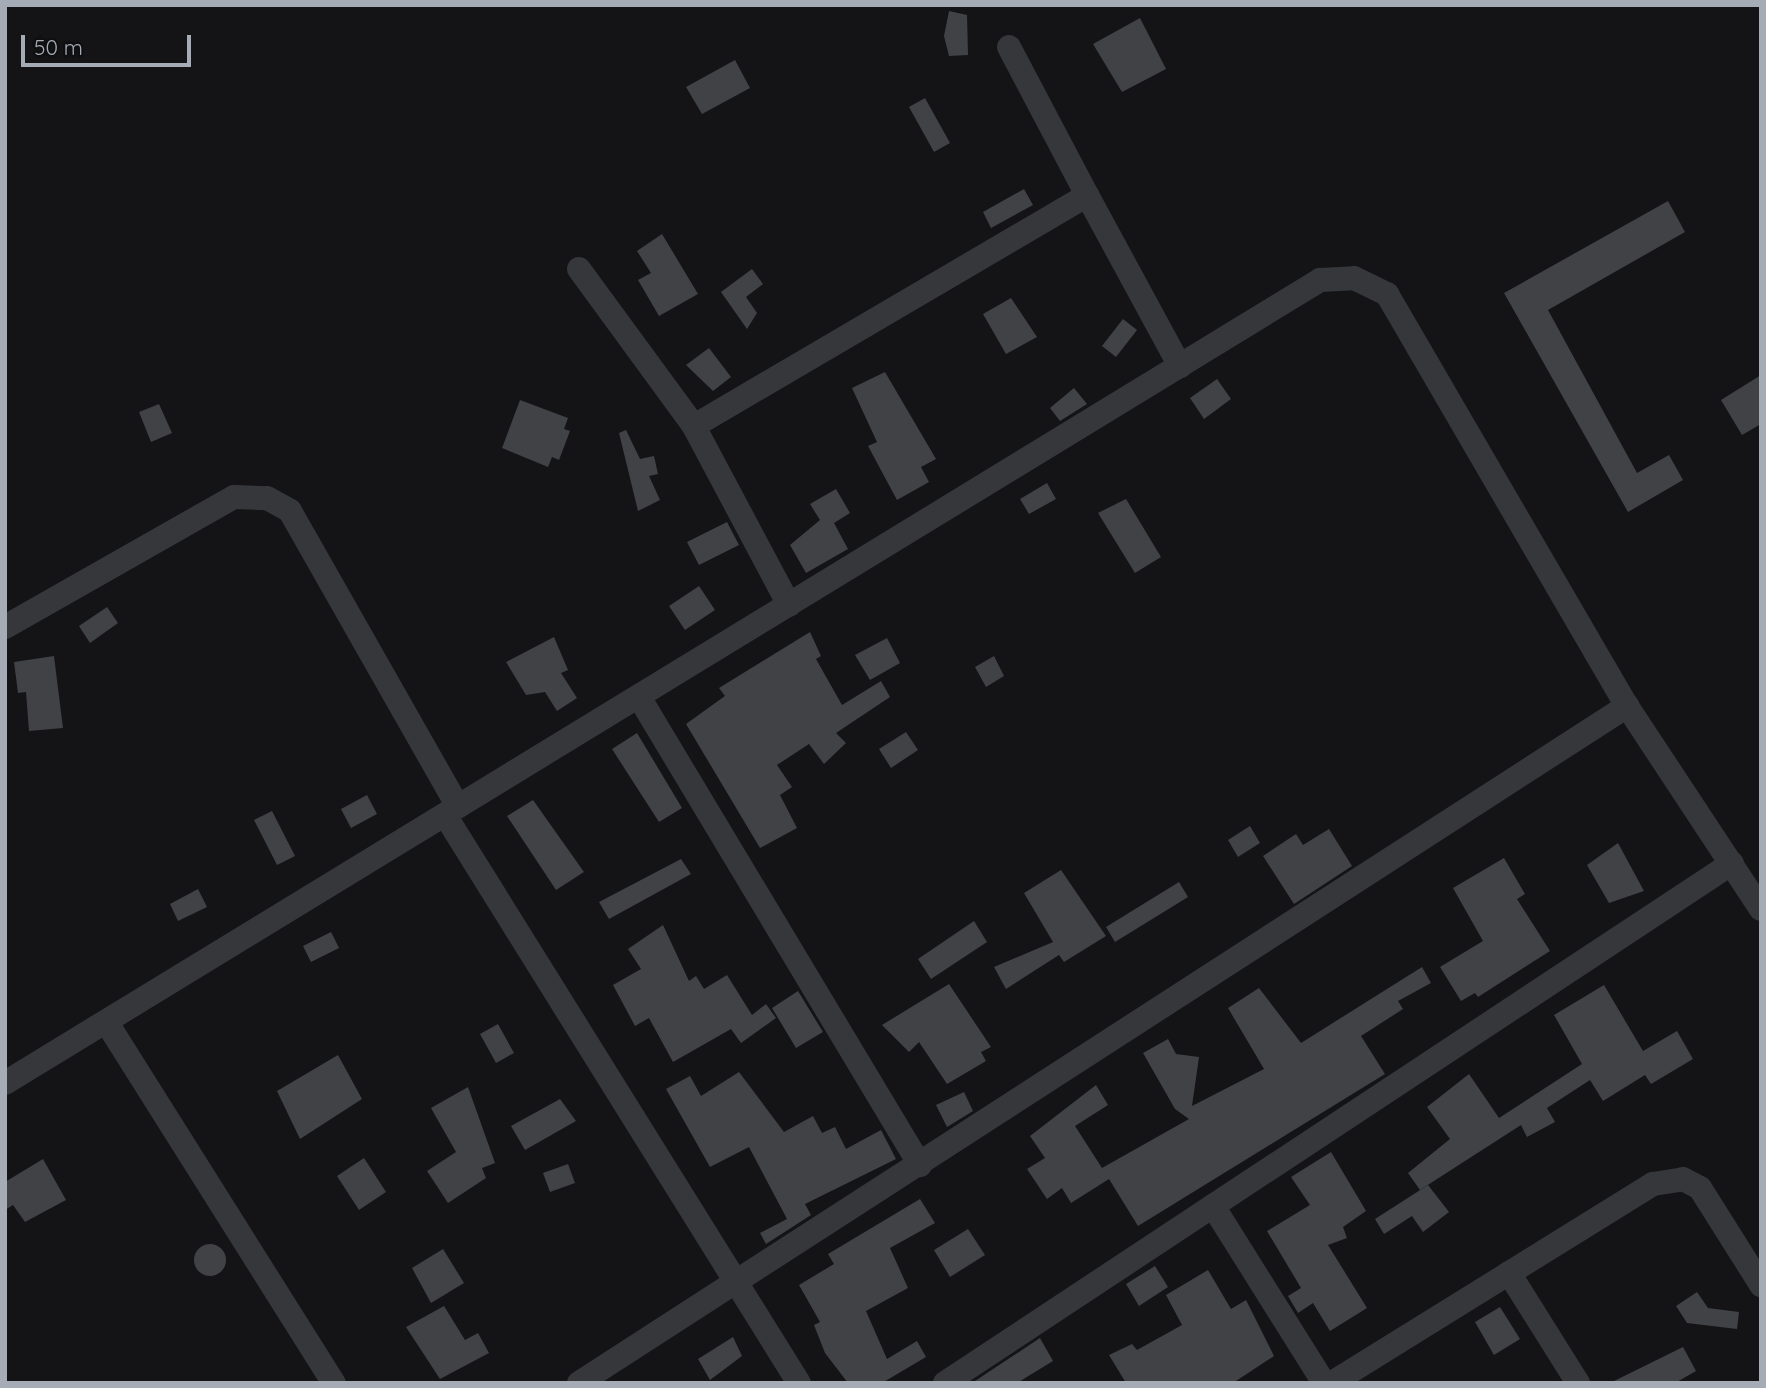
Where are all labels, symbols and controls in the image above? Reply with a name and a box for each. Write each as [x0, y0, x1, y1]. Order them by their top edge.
scale bar [24, 21, 194, 65]
text: 50 m [34, 34, 83, 60]

